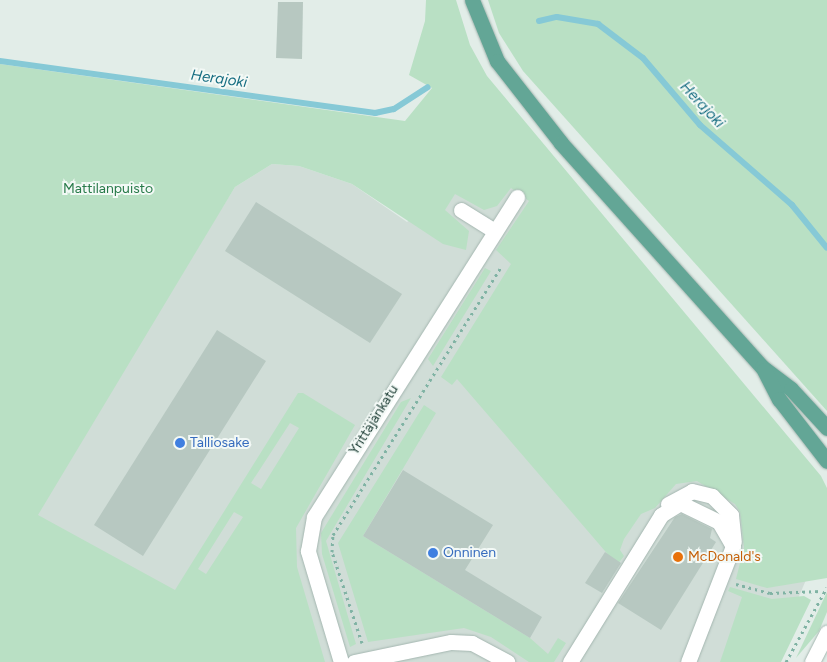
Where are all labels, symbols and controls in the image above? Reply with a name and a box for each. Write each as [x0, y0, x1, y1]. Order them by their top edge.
water label: Herajoki [190, 66, 248, 92]
water label: Herajoki [676, 78, 728, 132]
park label: Mattilanpuisto [63, 181, 153, 197]
street label: Yrittäjänkatu [346, 382, 402, 458]
place label: Talliosake [190, 435, 249, 451]
marker: Talliosake [174, 437, 186, 449]
place label: Onninen [443, 545, 496, 561]
marker: Onninen [427, 547, 439, 559]
place label: McDonald's [688, 549, 761, 565]
marker: McDonald's [672, 551, 684, 563]

